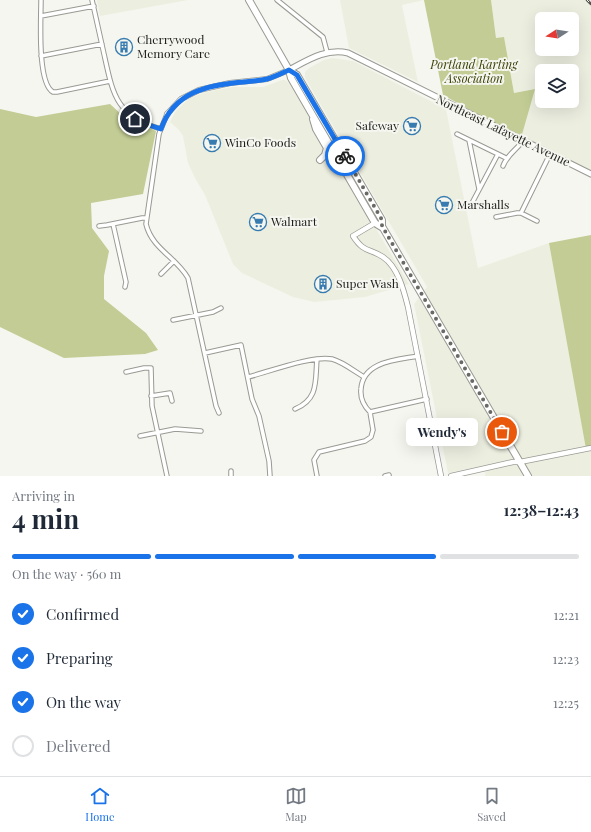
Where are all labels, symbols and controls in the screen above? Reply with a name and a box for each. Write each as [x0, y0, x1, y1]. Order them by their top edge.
north arrow [535, 12, 579, 56]
map controls [535, 12, 579, 108]
place label: Cherrywood Memory Care [137, 31, 210, 61]
building icon: Cherrywood Memory Care [114, 37, 134, 57]
park label: Portland Karting Association [429, 56, 519, 86]
button: layers [535, 64, 579, 108]
street label: Northeast Lafayette Avenue [434, 91, 573, 170]
pin [118, 102, 152, 136]
icon: home [124, 108, 146, 130]
supermarket icon: Safeway [402, 116, 422, 136]
place label: Safeway [356, 117, 399, 133]
supermarket icon: WinCo Foods [202, 133, 222, 153]
place label: WinCo Foods [224, 134, 296, 150]
courier [325, 136, 365, 176]
icon: bike [334, 145, 356, 167]
supermarket icon: Marshalls [434, 195, 454, 215]
place label: Marshalls [457, 196, 509, 212]
supermarket icon: Walmart [248, 212, 268, 232]
place label: Walmart [270, 213, 318, 229]
building icon: Super Wash [313, 274, 333, 294]
place label: Super Wash [336, 275, 399, 291]
pin [485, 415, 519, 449]
callout: Wendy's [406, 418, 478, 446]
icon: bag [491, 421, 513, 443]
text: Wendy's [417, 423, 467, 440]
text: Arriving in [12, 487, 75, 504]
text: 12:38–12:43 [504, 500, 579, 520]
text: 4 min [12, 501, 79, 536]
text: On the way · 560 m [12, 565, 121, 582]
icon: check [12, 603, 34, 625]
text: Confirmed [46, 604, 119, 624]
text: 12:21 [553, 606, 579, 623]
icon: check [12, 647, 34, 669]
text: Preparing [46, 648, 113, 668]
text: 12:23 [552, 650, 579, 667]
icon: check [12, 691, 34, 713]
text: On the way [46, 692, 121, 712]
text: 12:25 [553, 694, 579, 711]
text: Delivered [46, 736, 111, 756]
tab: Home [85, 785, 115, 824]
tab: Map [285, 785, 307, 824]
tab: Saved [477, 785, 506, 824]

